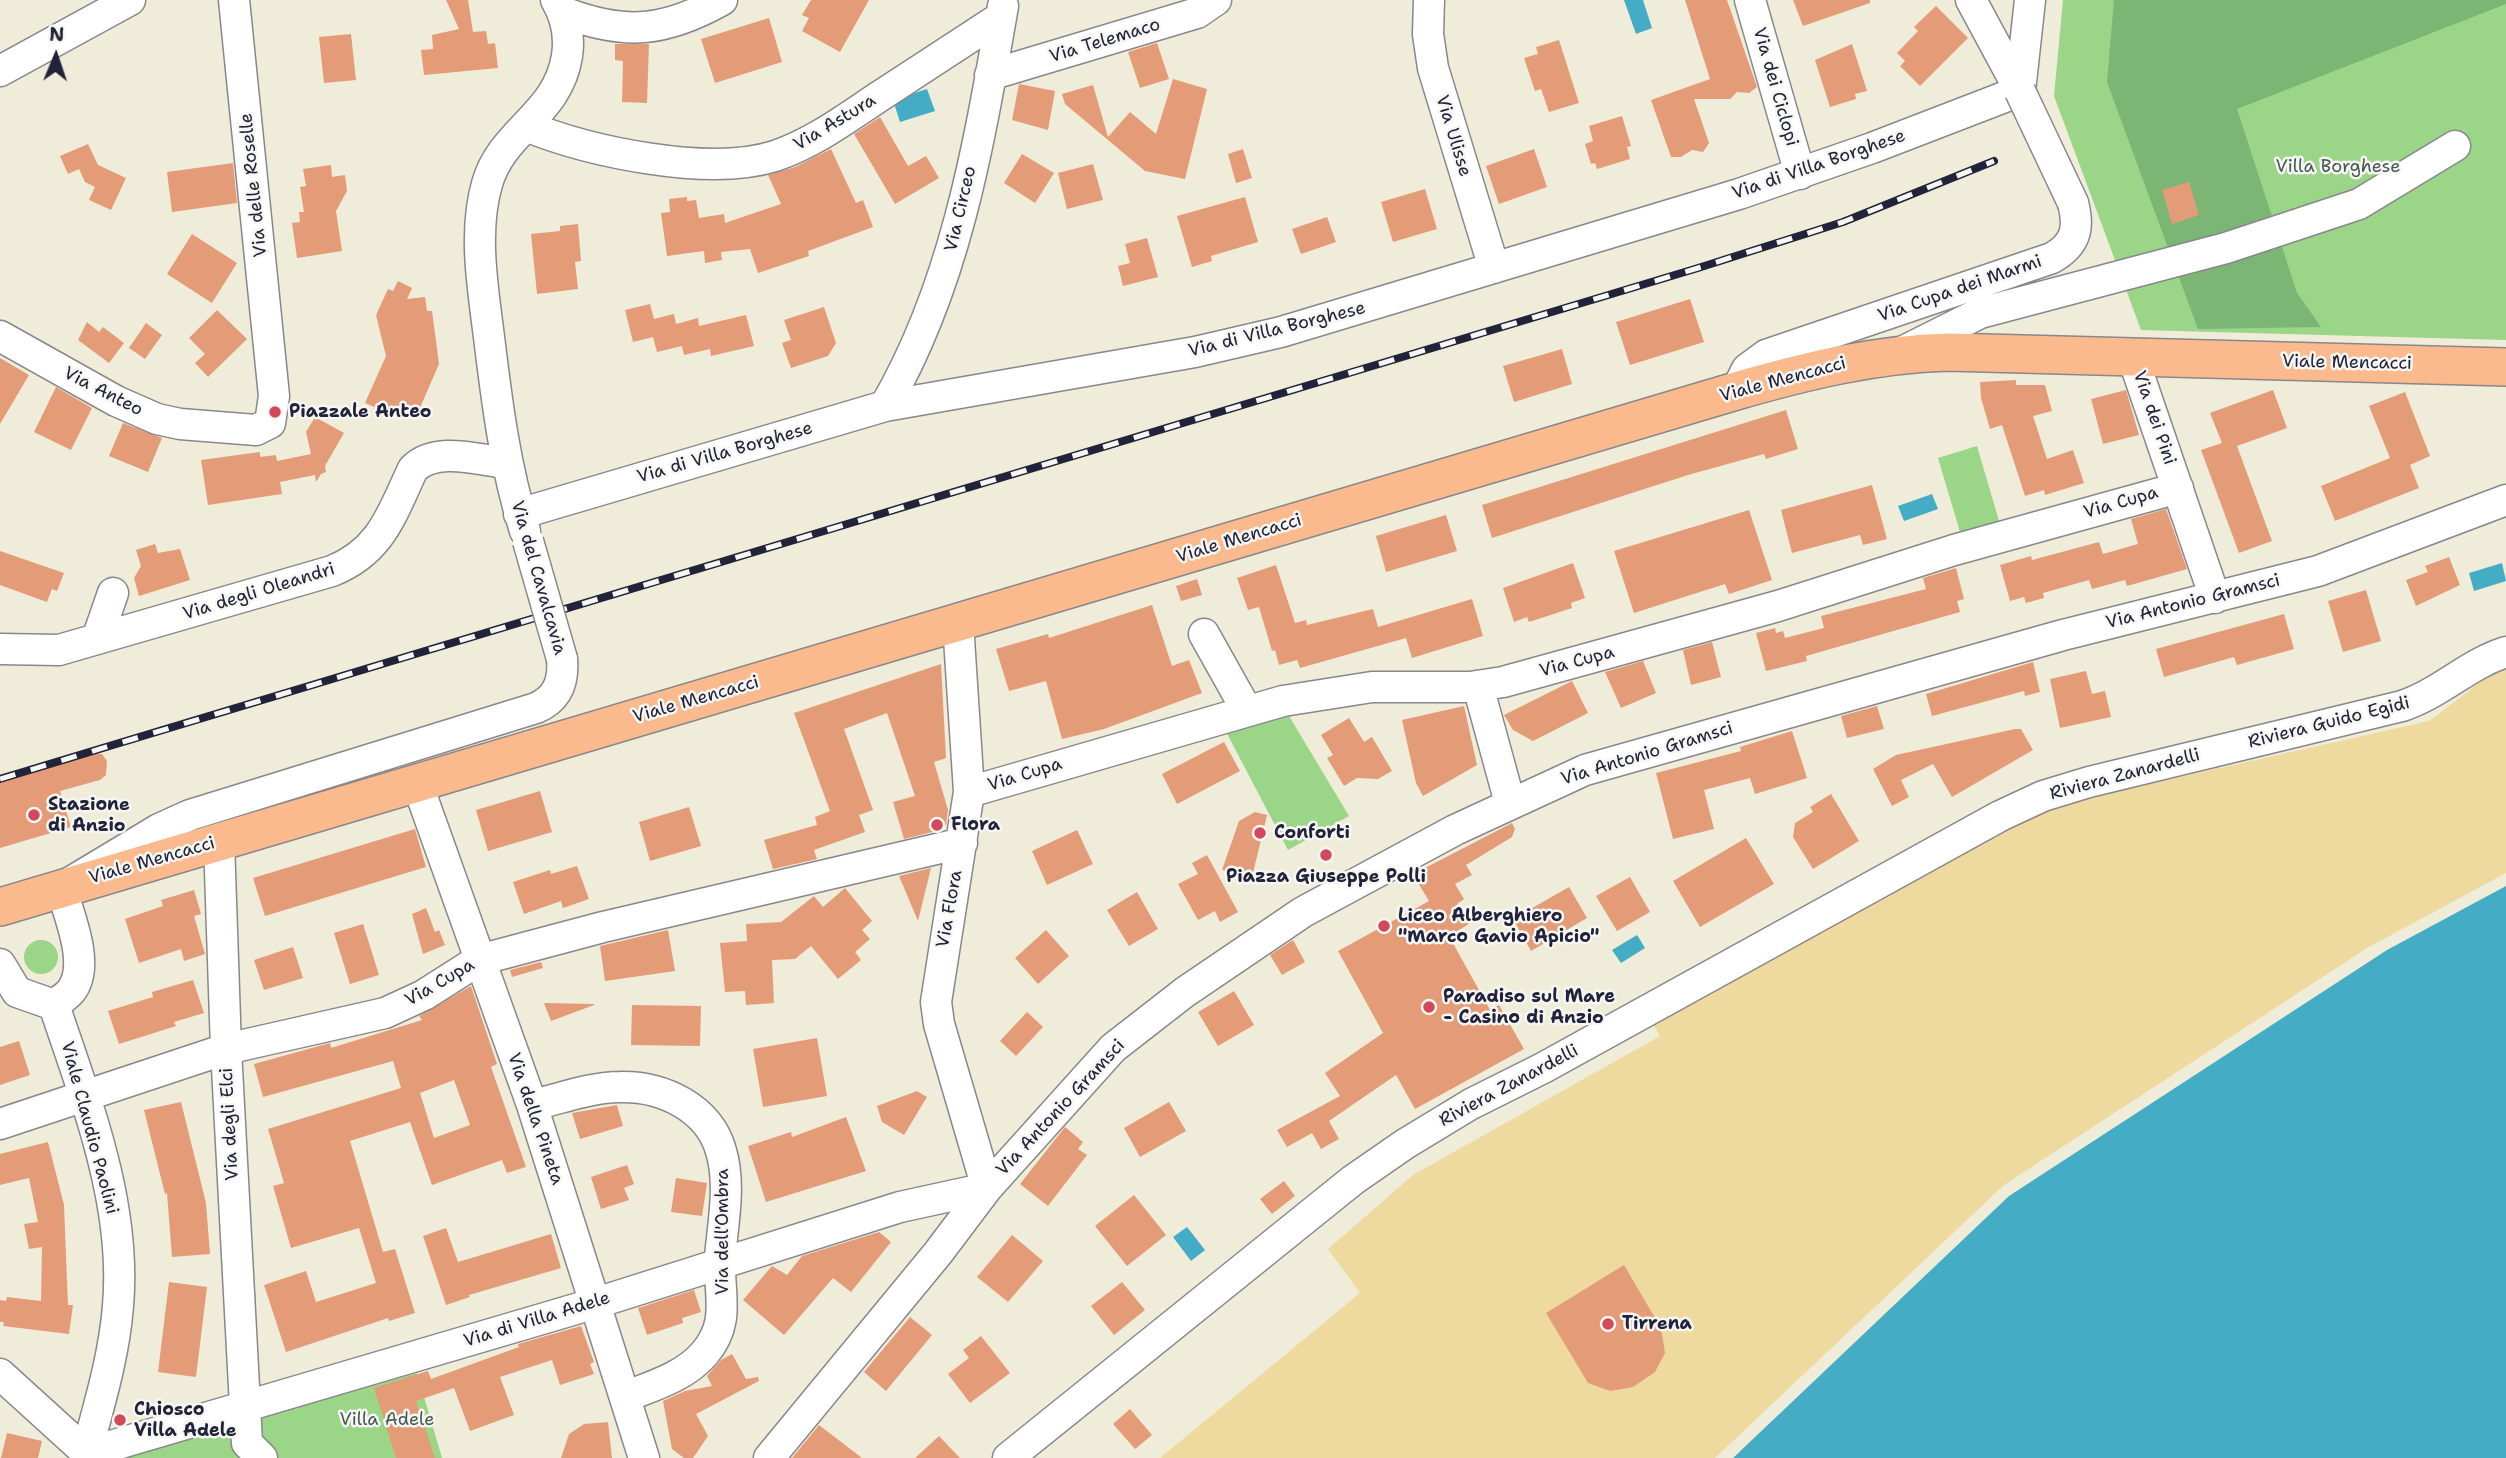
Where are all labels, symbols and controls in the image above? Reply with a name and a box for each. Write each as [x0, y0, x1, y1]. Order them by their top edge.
street label: Via Telemaco [1047, 14, 1163, 68]
north arrow [21, 21, 91, 91]
text: N [49, 22, 65, 47]
street label: Via dei Ciclopi [1748, 25, 1802, 149]
street label: Via Astura [790, 90, 880, 156]
street label: Via Ulisse [1430, 93, 1476, 179]
street label: Via delle Roselle [236, 112, 272, 258]
street label: Via di Villa Borghese [1730, 125, 1908, 205]
park label: Villa Borghese [2276, 156, 2400, 178]
street label: Via Circeo [941, 164, 981, 254]
street label: Via Cupa dei Marmi [1875, 251, 2045, 327]
street label: Via di Villa Borghese [1186, 298, 1368, 362]
street label: Viale Mencacci [2282, 351, 2412, 375]
street label: Viale Mencacci [1717, 353, 1849, 407]
street label: Via Anteo [60, 363, 146, 421]
street label: Via dei Pini [2128, 368, 2180, 468]
place label: Piazzale Anteo [289, 401, 432, 423]
marker: Piazzale Anteo [267, 404, 283, 420]
street label: Via di Villa Borghese [635, 418, 815, 488]
street label: Via Cupa [2081, 482, 2161, 524]
street label: Via del Cavalcavia [506, 499, 570, 657]
street label: Viale Mencacci [1174, 510, 1304, 568]
street label: Via degli Oleandri [180, 559, 338, 625]
street label: Via Antonio Gramsci [2104, 570, 2282, 634]
street label: Via Cupa [1537, 642, 1617, 682]
street label: Viale Mencacci [630, 672, 762, 728]
street label: Riviera Guido Egidi [2246, 692, 2412, 754]
street label: Via Antonio Gramsci [1558, 718, 1736, 790]
street label: Riviera Zanardelli [2048, 745, 2202, 805]
street label: Via Cupa [985, 753, 1065, 797]
place label: Stazione di Anzio [48, 794, 130, 836]
marker: Stazione di Anzio [26, 807, 42, 823]
place label: Flora [951, 814, 1000, 836]
marker: Flora [929, 817, 945, 833]
place label: Conforti [1274, 822, 1350, 844]
marker: Conforti [1252, 825, 1268, 841]
street label: Viale Mencacci [86, 833, 218, 889]
marker: Piazza Giuseppe Polli [1318, 847, 1334, 863]
place label: Piazza Giuseppe Polli [1226, 866, 1426, 888]
street label: Via Flora [933, 868, 967, 950]
place label: Liceo Alberghiero "Marco Gavio Apicio" [1398, 905, 1599, 948]
marker: Liceo Alberghiero "Marco Gavio Apicio" [1376, 918, 1392, 934]
street label: Via Cupa [401, 954, 479, 1012]
place label: Paradiso sul Mare - Casino di Anzio [1443, 986, 1615, 1028]
marker: Paradiso sul Mare - Casino di Anzio [1421, 999, 1437, 1015]
street label: Via Antonio Gramsci [992, 1035, 1130, 1181]
street label: Viale Claudio Paolini [56, 1039, 122, 1217]
street label: Riviera Zanardelli [1436, 1040, 1582, 1132]
street label: Via della Pineta [502, 1050, 568, 1188]
street label: Via degli Elci [216, 1067, 244, 1181]
street label: Via dell'Ombra [712, 1169, 734, 1295]
street label: Via di Villa Adele [461, 1287, 613, 1353]
place label: Tirrena [1622, 1313, 1692, 1335]
marker: Tirrena [1600, 1316, 1616, 1332]
place label: Chiosco Villa Adele [134, 1399, 237, 1442]
park label: Villa Adele [339, 1409, 435, 1431]
marker: Chiosco Villa Adele [112, 1412, 128, 1428]

